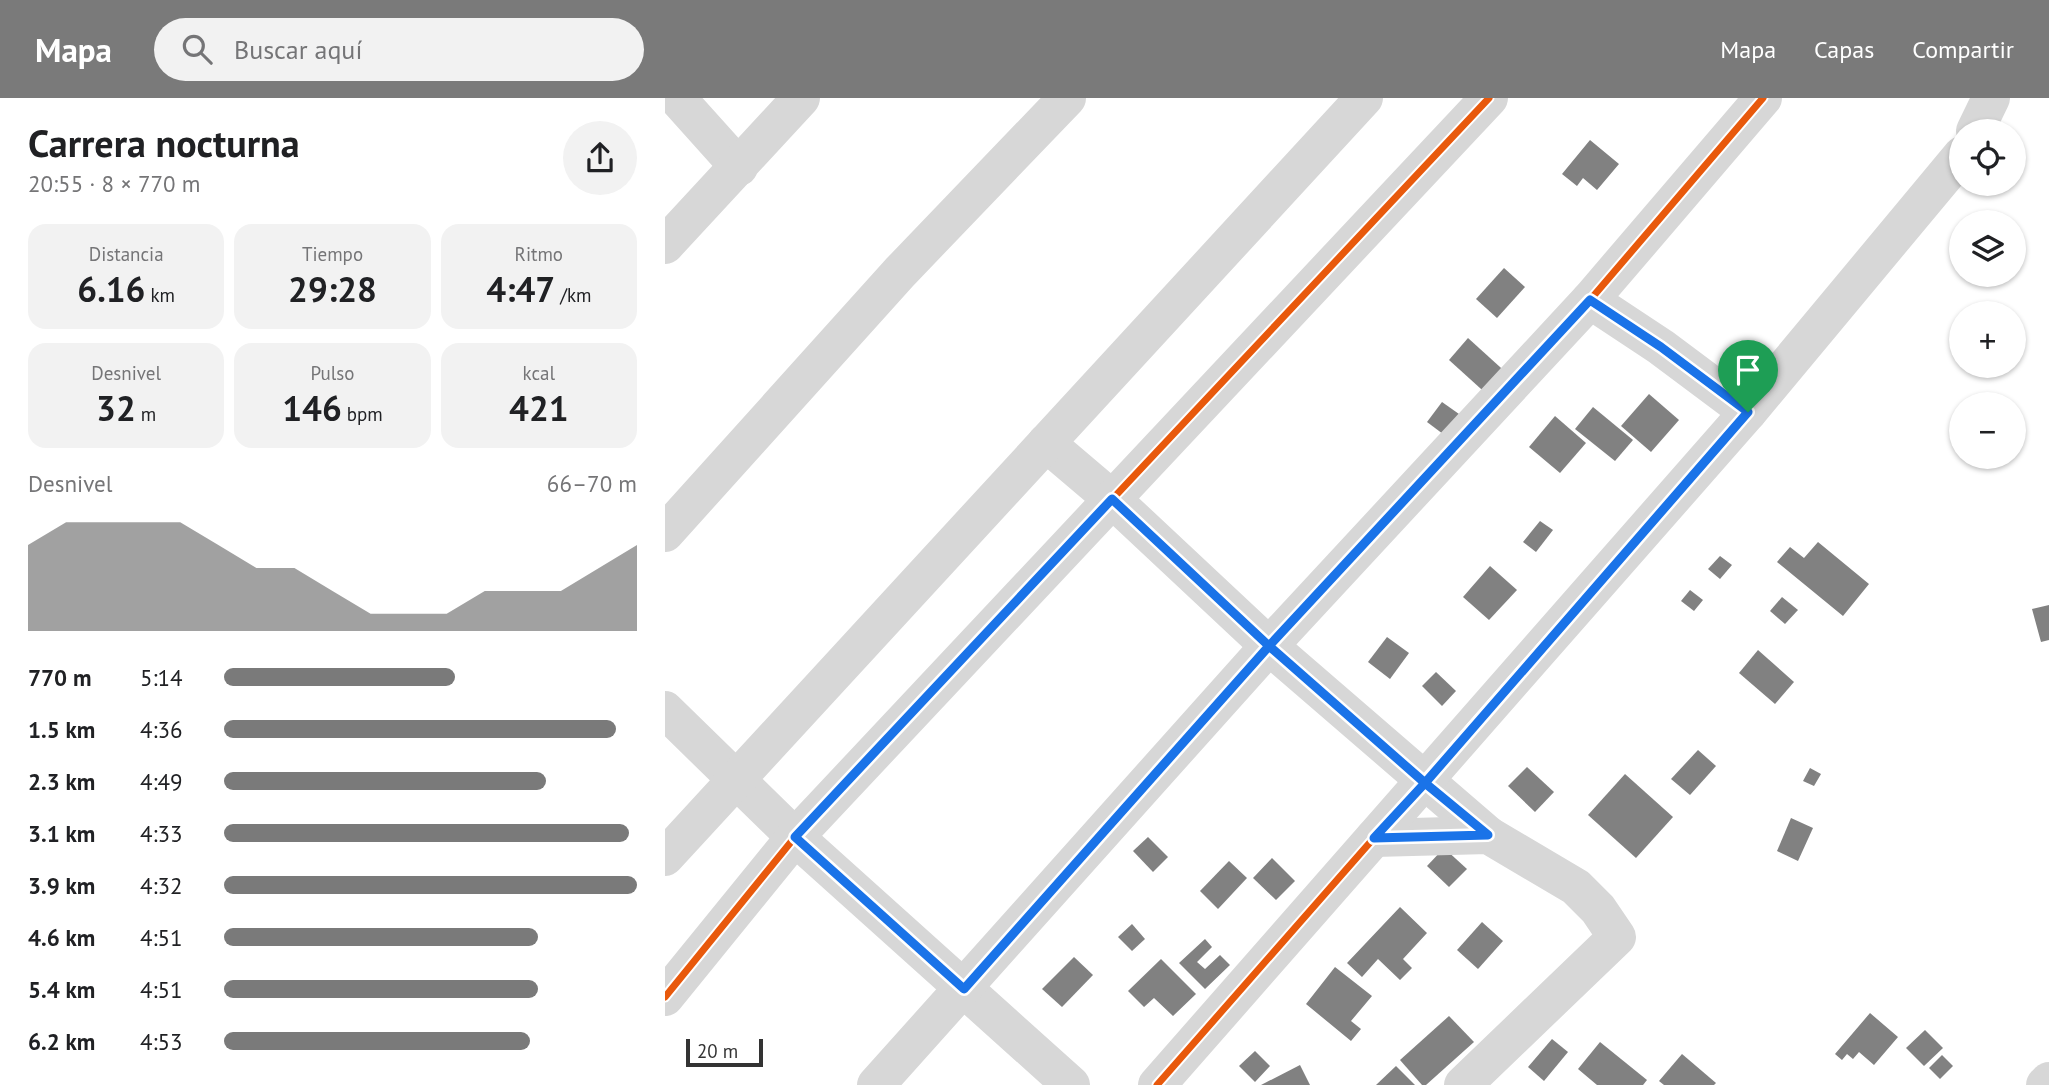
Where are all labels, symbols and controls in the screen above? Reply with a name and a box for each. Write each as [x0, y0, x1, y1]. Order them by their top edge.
search box [154, 18, 644, 81]
text: Mapa [35, 28, 112, 71]
icon: search [178, 30, 216, 68]
text: Buscar aquí [234, 33, 362, 66]
text: Mapa [1720, 34, 1776, 65]
text: Capas [1814, 34, 1874, 65]
text: Compartir [1912, 34, 2014, 65]
text: Carrera nocturna [28, 118, 300, 167]
map controls [1949, 119, 2026, 469]
button: locate [1949, 119, 2026, 196]
button: share [563, 121, 637, 195]
text: 20:55 · 8 × 770 m [28, 169, 200, 198]
button: layers [1949, 210, 2026, 287]
text: Distancia [89, 242, 164, 266]
text: Tiempo [302, 242, 363, 266]
text: Ritmo [515, 242, 563, 266]
text: 6.16 [77, 266, 145, 312]
text: 29:28 [288, 266, 377, 312]
text: 4:47 [486, 266, 555, 312]
text: km [145, 283, 175, 307]
text: /km [555, 283, 591, 307]
button: + [1949, 301, 2026, 378]
pin [1718, 340, 1778, 412]
icon: arrive [1729, 351, 1767, 389]
text: Desnivel [91, 361, 161, 385]
text: Pulso [311, 361, 354, 385]
text: kcal [523, 361, 555, 385]
text: 32 [96, 385, 136, 431]
text: 146 [282, 385, 342, 431]
text: 421 [509, 385, 569, 431]
button: − [1949, 392, 2026, 469]
text: m [136, 402, 156, 426]
text: bpm [342, 402, 383, 426]
text: Desnivel [28, 469, 112, 498]
text: 66–70 m [547, 469, 637, 498]
text: 770 m [28, 663, 91, 692]
text: 5:14 [140, 663, 183, 692]
text: 1.5 km [28, 715, 95, 744]
text: 4:36 [140, 715, 183, 744]
text: 2.3 km [28, 767, 95, 796]
text: 4:49 [140, 767, 183, 796]
text: 3.1 km [28, 819, 95, 848]
text: 4:33 [140, 819, 183, 848]
text: 3.9 km [28, 871, 95, 900]
text: 4:32 [140, 871, 183, 900]
text: 4.6 km [28, 923, 95, 952]
text: 4:51 [140, 923, 183, 952]
text: 5.4 km [28, 975, 95, 1004]
text: 4:51 [140, 975, 183, 1004]
text: 6.2 km [28, 1027, 95, 1056]
text: 4:53 [140, 1027, 183, 1056]
scale bar [686, 1036, 763, 1068]
text: 20 m [697, 1039, 738, 1063]

